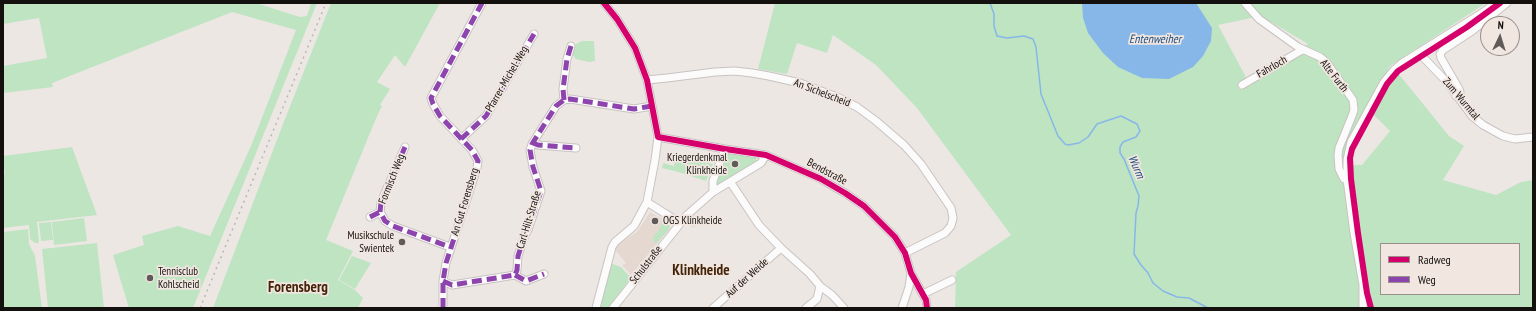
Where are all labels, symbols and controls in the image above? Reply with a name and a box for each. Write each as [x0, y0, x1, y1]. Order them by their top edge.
north arrow [1480, 16, 1520, 56]
text: N [1497, 18, 1504, 32]
water label: Entenweiher [1129, 33, 1181, 47]
street label: Pfarrer-Michel-Weg [483, 44, 531, 114]
street label: Fahrloch [1254, 53, 1290, 81]
street label: Alte Furth [1317, 57, 1351, 95]
street label: Zum Wurmtal [1440, 75, 1482, 123]
street label: An Sichelscheid [792, 76, 852, 110]
place label: Kriegerdenkmal Klinkheide [667, 151, 727, 177]
street label: Formisch Weg [376, 152, 408, 206]
water label: Wurm [1125, 153, 1147, 181]
street label: Bendstraße [805, 156, 849, 188]
marker: Kriegerdenkmal Klinkheide [730, 159, 740, 169]
street label: An Gut Forensberg [448, 166, 482, 238]
street label: Carl-Hilt-Straße [514, 189, 544, 251]
place label: OGS Klinkheide [663, 214, 722, 228]
marker: OGS Klinkheide [650, 216, 660, 226]
place label: Musikschule Swientek [347, 229, 394, 255]
marker: Musikschule Swientek [397, 237, 407, 247]
street label: Schulstraße [627, 243, 665, 287]
legend [1380, 243, 1520, 295]
text: Radweg [1418, 252, 1451, 267]
street label: Auf der Weide [723, 255, 771, 301]
district label: Klinkheide [672, 262, 730, 280]
place label: Tennisclub Kohlscheid [158, 265, 199, 291]
text: Weg [1418, 272, 1436, 287]
marker: Tennisclub Kohlscheid [145, 273, 155, 283]
district label: Forensberg [268, 279, 328, 297]

